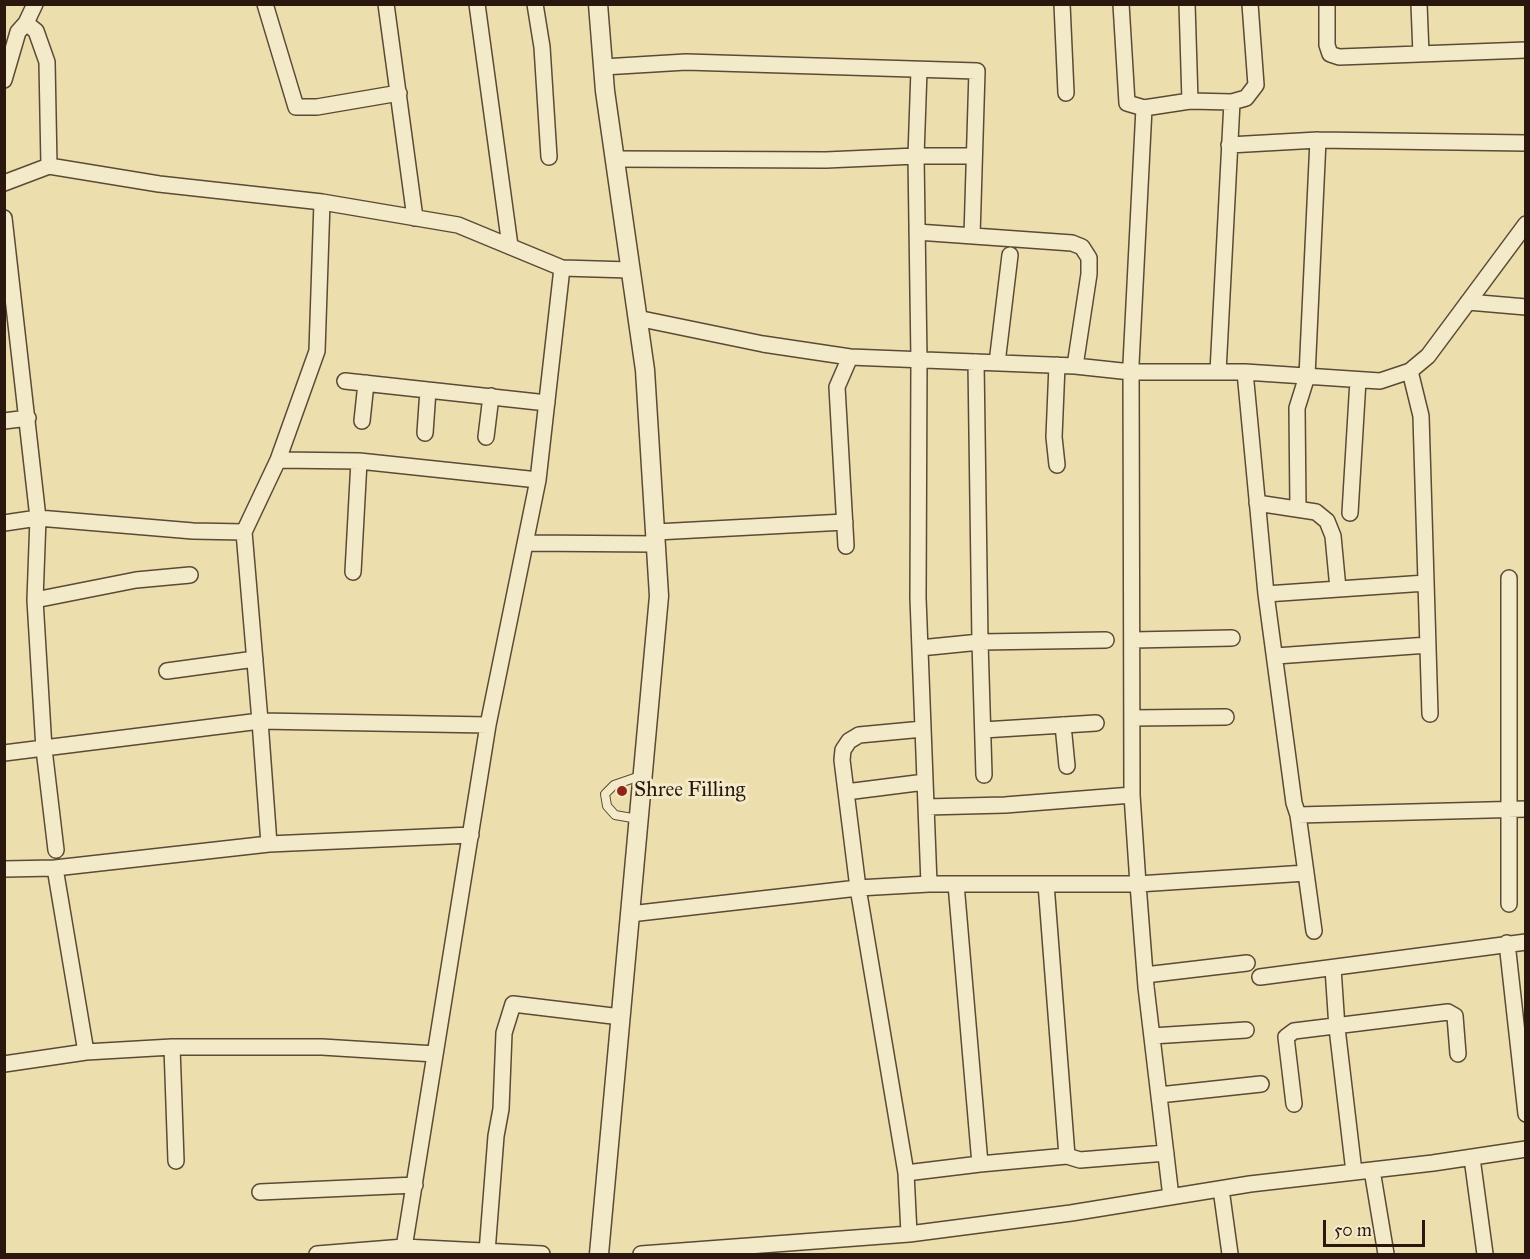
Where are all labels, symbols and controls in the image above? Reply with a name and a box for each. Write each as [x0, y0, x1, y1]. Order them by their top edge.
place label: Shree Filling [634, 778, 745, 804]
marker: Shree Filling [615, 784, 629, 798]
scale bar [1326, 1208, 1428, 1246]
text: 50 m [1334, 1219, 1372, 1241]

